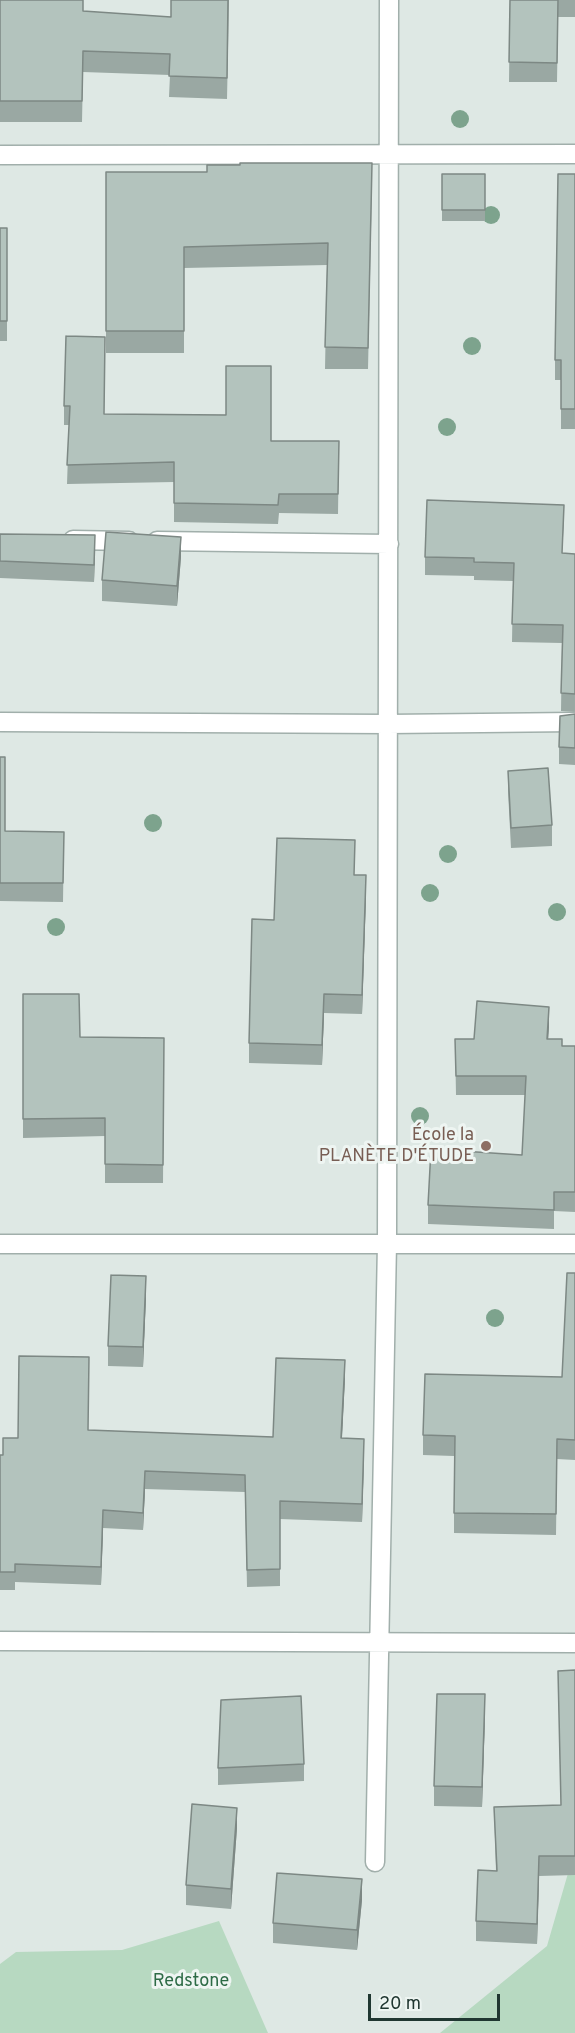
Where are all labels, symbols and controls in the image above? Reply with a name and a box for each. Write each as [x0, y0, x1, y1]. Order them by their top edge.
place label: École la PLANÈTE D'ÉTUDE [319, 1125, 474, 1168]
marker: École la PLANÈTE D'ÉTUDE [479, 1139, 493, 1153]
park label: Redstone [153, 1971, 229, 1993]
scale bar [371, 1982, 503, 2020]
text: 20 m [379, 1993, 421, 2016]

